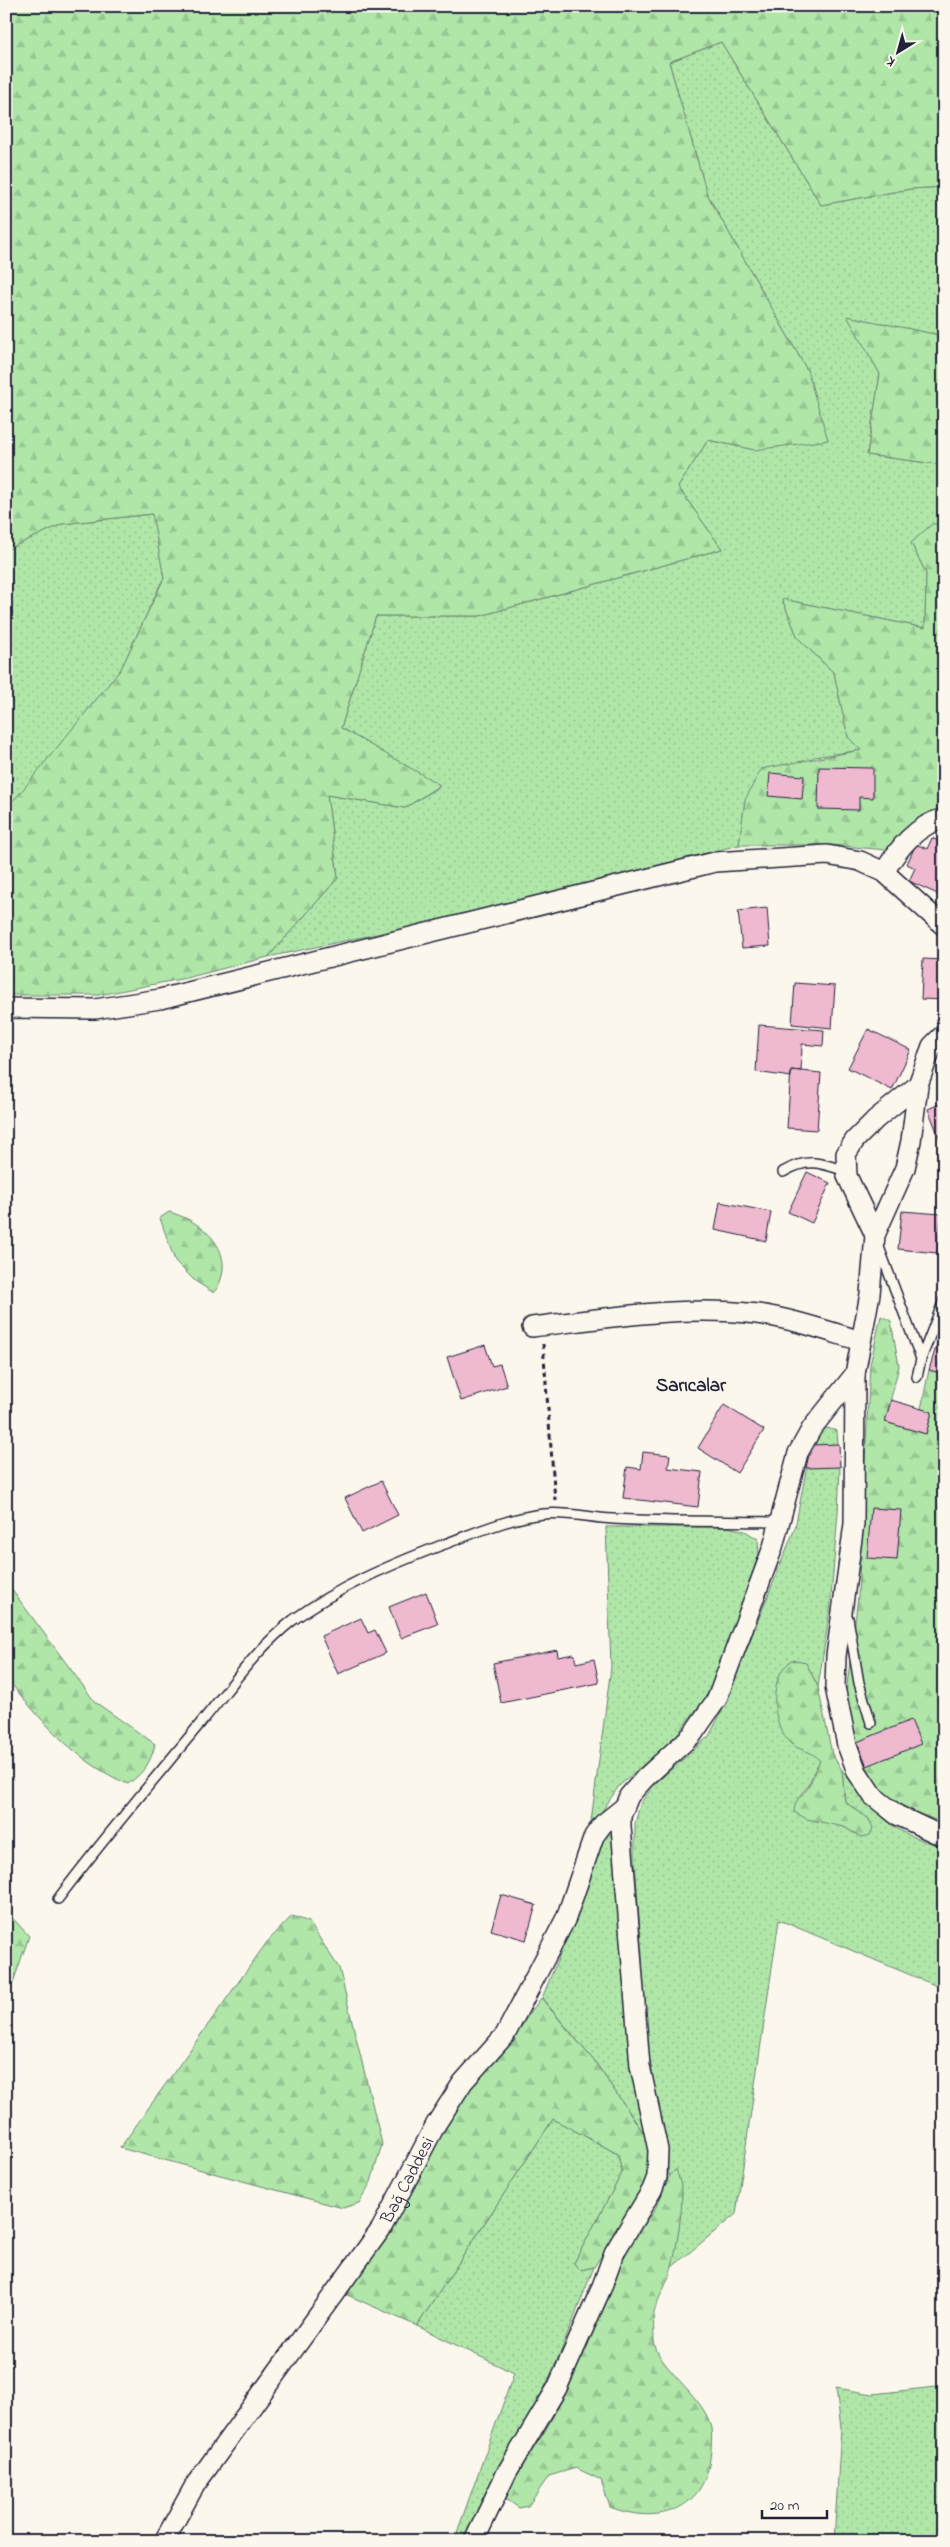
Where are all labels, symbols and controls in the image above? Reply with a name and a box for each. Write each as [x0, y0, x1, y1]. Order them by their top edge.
north arrow [872, 28, 922, 78]
text: K [881, 50, 900, 72]
district label: Sarıcalar [656, 1373, 727, 1400]
street label: Bağ Caddesi [375, 2133, 442, 2230]
scale bar [762, 2487, 828, 2519]
text: 20 m [770, 2495, 800, 2517]

